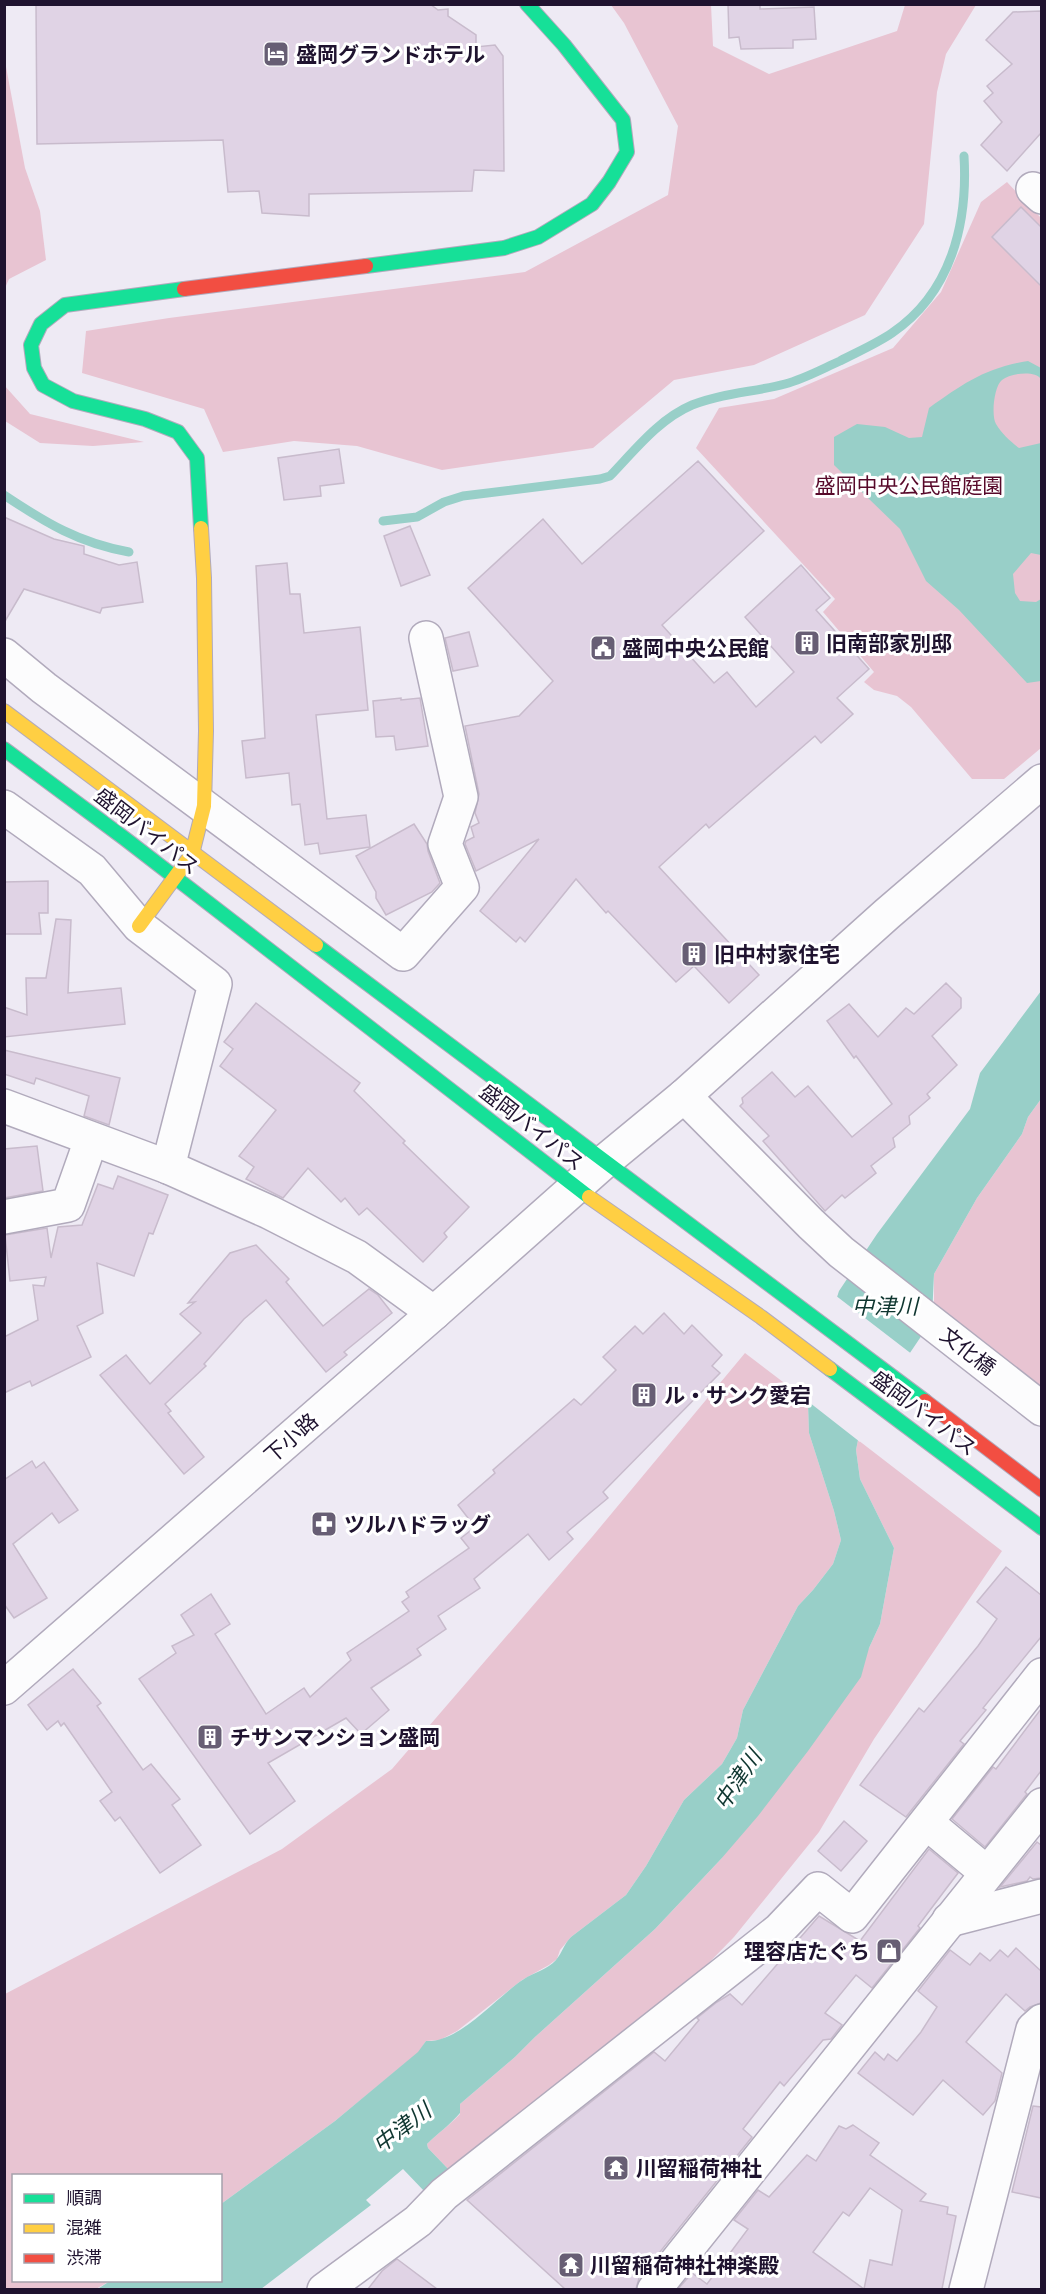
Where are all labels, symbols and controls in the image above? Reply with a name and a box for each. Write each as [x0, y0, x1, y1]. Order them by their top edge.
hotel icon: 盛岡グランドホテル [261, 39, 291, 69]
place label: 盛岡グランドホテル [296, 40, 485, 69]
park label: 盛岡中央公民館庭園 [815, 471, 1004, 500]
building icon: 旧南部家別邸 [792, 628, 822, 658]
place label: 旧南部家別邸 [826, 629, 952, 658]
public building icon: 盛岡中央公民館 [588, 633, 618, 663]
place label: 盛岡中央公民館 [622, 634, 769, 663]
street label: 盛岡バイパス [89, 781, 205, 881]
building icon: 旧中村家住宅 [679, 939, 709, 969]
place label: 旧中村家住宅 [714, 940, 840, 969]
street label: 盛岡バイパス [474, 1077, 590, 1177]
water label: 中津川 [852, 1291, 920, 1322]
street label: 文化橋 [934, 1320, 1002, 1382]
street label: 盛岡バイパス [865, 1364, 983, 1462]
building icon: ル・サンク愛宕 [629, 1380, 659, 1410]
place label: ル・サンク愛宕 [664, 1381, 811, 1410]
street label: 下小路 [258, 1406, 324, 1470]
pharmacy icon: ツルハドラッグ [309, 1509, 339, 1539]
place label: ツルハドラッグ [344, 1510, 491, 1539]
building icon: チサンマンション盛岡 [195, 1722, 225, 1752]
place label: チサンマンション盛岡 [230, 1723, 440, 1752]
water label: 中津川 [707, 1742, 770, 1816]
shop icon: 理容店たぐち [874, 1936, 904, 1966]
place label: 理容店たぐち [744, 1937, 870, 1966]
water label: 中津川 [366, 2095, 439, 2160]
temple icon: 川留稲荷神社 [601, 2153, 631, 2183]
place label: 川留稲荷神社 [636, 2154, 762, 2183]
legend [12, 2174, 222, 2282]
text: 順調 [66, 2185, 102, 2210]
text: 混雑 [66, 2215, 102, 2240]
text: 渋滞 [66, 2245, 102, 2270]
temple icon: 川留稲荷神社神楽殿 [556, 2250, 586, 2280]
place label: 川留稲荷神社神楽殿 [590, 2251, 779, 2280]

